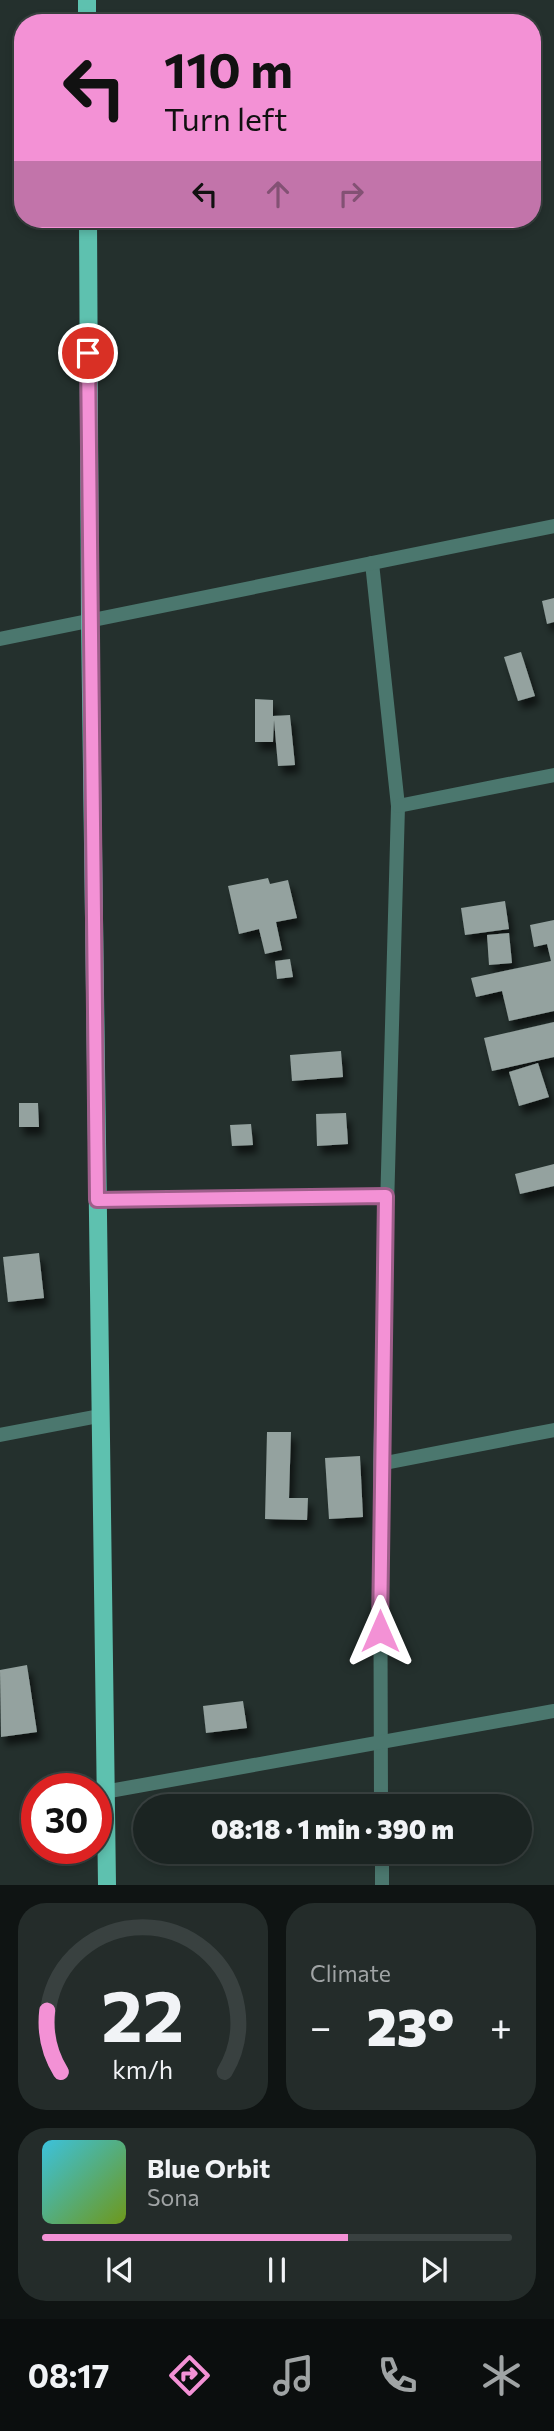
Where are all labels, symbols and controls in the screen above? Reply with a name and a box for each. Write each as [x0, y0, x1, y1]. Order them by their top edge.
text: 110 m [164, 38, 293, 98]
icon: left [49, 42, 140, 133]
text: Turn left [164, 98, 288, 138]
icon: left [186, 175, 224, 213]
icon: ahead [259, 175, 297, 213]
icon: right [332, 175, 370, 213]
pin [58, 323, 118, 383]
icon: arrive [69, 334, 107, 372]
position arrow [343, 1594, 417, 1668]
speed limit sign: 30 [21, 1773, 112, 1864]
text: 08:18 · 1 min · 390 m [211, 1813, 454, 1844]
text: Climate [310, 1959, 391, 1987]
text: 22 [102, 1969, 184, 2058]
text: 23° [367, 1993, 454, 2057]
text: − [310, 2002, 332, 2049]
text: + [490, 2002, 512, 2049]
text: km/h [113, 2054, 173, 2084]
text: Blue Orbit [147, 2152, 270, 2183]
text: Sona [147, 2183, 199, 2211]
icon: previous [101, 2251, 139, 2289]
icon: pause [258, 2251, 296, 2289]
icon: next [415, 2251, 453, 2289]
icon: directions [165, 2351, 214, 2400]
icon: music [269, 2351, 318, 2400]
icon: phone [373, 2351, 422, 2400]
icon: climate [477, 2351, 526, 2400]
text: 08:17 [28, 2355, 109, 2395]

